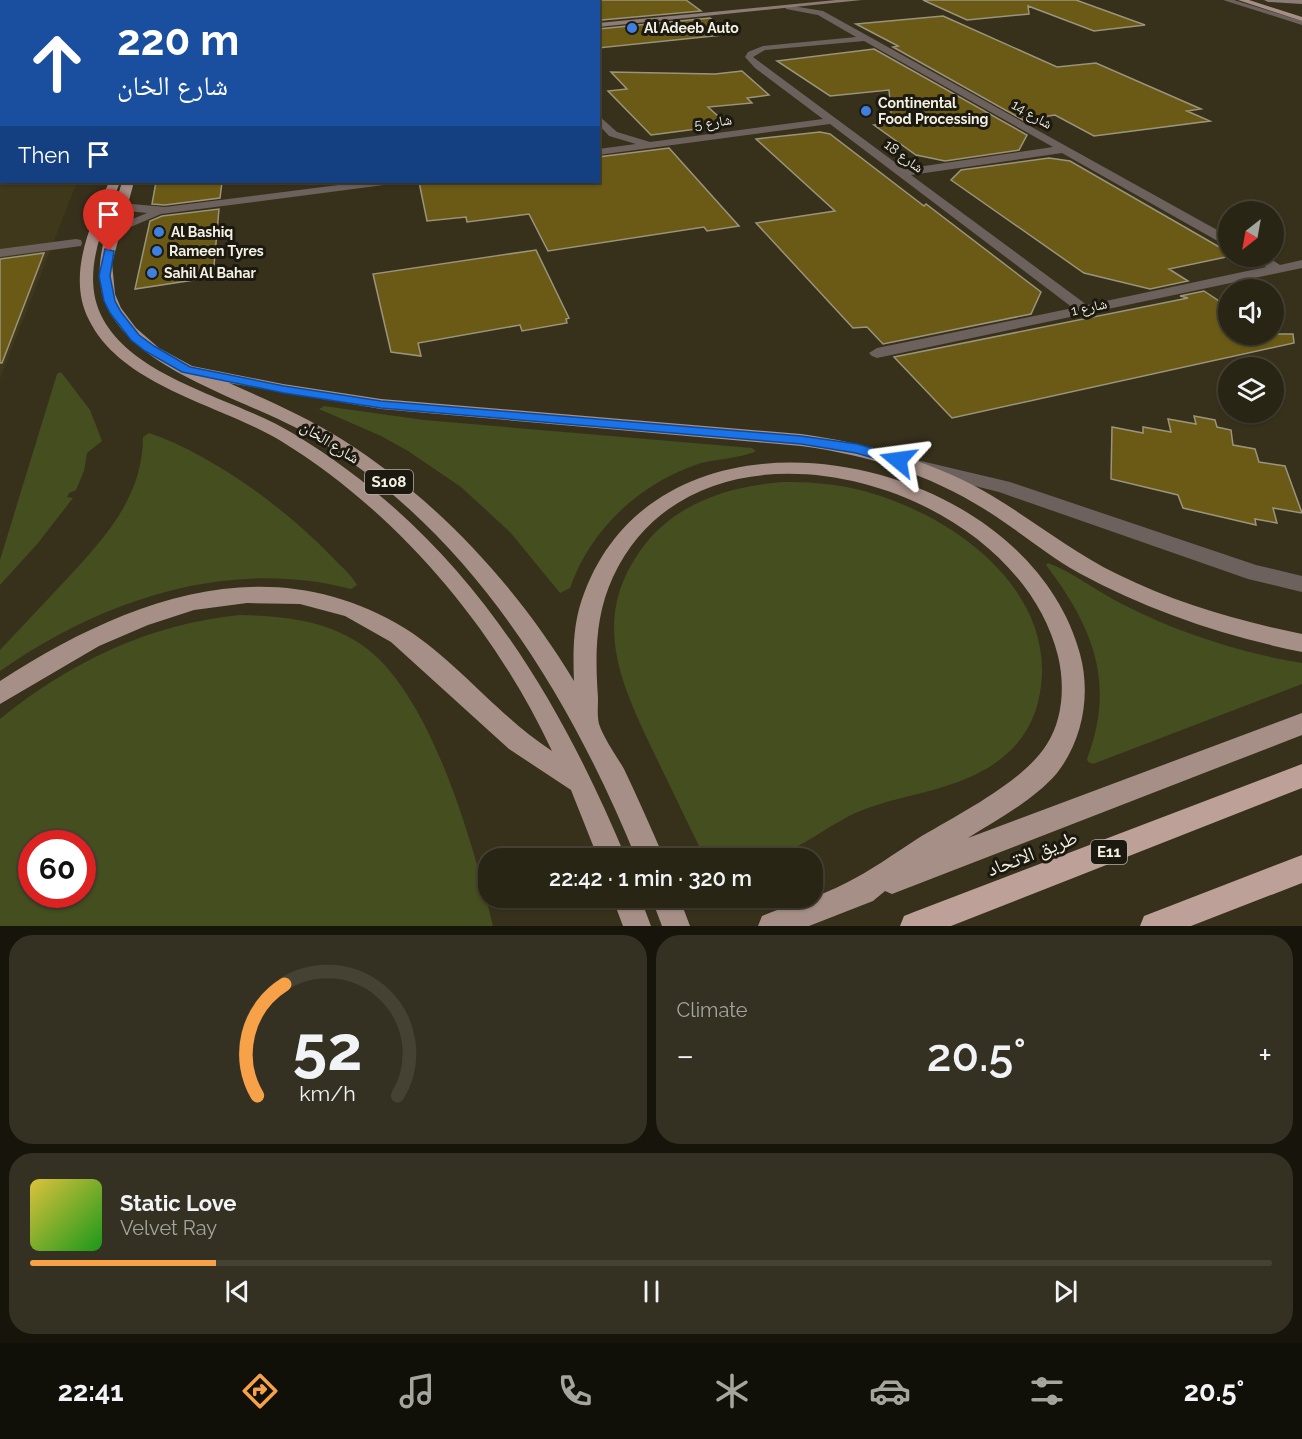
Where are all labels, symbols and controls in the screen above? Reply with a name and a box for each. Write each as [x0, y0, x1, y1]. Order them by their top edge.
text: 220 m [117, 16, 239, 65]
place label: Al Adeeb Auto [644, 20, 739, 36]
marker: Al Adeeb Auto [625, 21, 639, 35]
icon: ahead [18, 24, 96, 102]
text: شارع الخان [117, 70, 228, 101]
place label: Continental Food Processing [878, 95, 989, 127]
street label: شارع 14 [1008, 96, 1055, 134]
marker: Continental Food Processing [859, 104, 873, 118]
street label: شارع 5 [693, 111, 733, 135]
street label: شارع 18 [880, 136, 927, 177]
icon: arrive [82, 138, 115, 171]
text: Then [18, 142, 70, 168]
pin [83, 189, 134, 251]
icon: arrive [92, 198, 125, 231]
north arrow [1218, 201, 1284, 267]
map controls [1218, 201, 1284, 423]
place label: Al Bashiq [171, 224, 233, 240]
marker: Al Bashiq [152, 225, 166, 239]
place label: Rameen Tyres [169, 243, 264, 259]
marker: Rameen Tyres [150, 244, 164, 258]
place label: Sahil Al Bahar [164, 265, 256, 281]
marker: Sahil Al Bahar [145, 266, 159, 280]
button: sound [1218, 279, 1284, 345]
street label: شارع 1 [1070, 295, 1109, 321]
button: layers [1218, 357, 1284, 423]
street label: شارع الخان [297, 417, 363, 468]
position arrow [866, 428, 930, 492]
road number: S108 [365, 470, 413, 494]
street label: طريق الاتحاد [983, 825, 1081, 881]
speed limit sign: 60 [18, 830, 96, 908]
road number: E11 [1091, 840, 1127, 864]
text: 22:42 · 1 min · 320 m [549, 865, 752, 891]
text: Climate [677, 998, 748, 1022]
text: 52 [293, 1011, 363, 1085]
text: 20.5° [927, 1029, 1026, 1082]
text: − [677, 1036, 694, 1075]
text: + [1258, 1036, 1272, 1075]
text: km/h [299, 1082, 356, 1107]
text: Static Love [120, 1190, 237, 1216]
text: Velvet Ray [120, 1216, 217, 1240]
icon: previous [221, 1275, 254, 1308]
icon: pause [635, 1275, 668, 1308]
icon: next [1049, 1275, 1082, 1308]
icon: directions [239, 1370, 281, 1412]
icon: music [396, 1370, 438, 1412]
icon: phone [554, 1370, 596, 1412]
icon: climate [711, 1370, 753, 1412]
icon: car [869, 1370, 911, 1412]
icon: filters [1026, 1370, 1068, 1412]
text: 22:41 [58, 1376, 124, 1407]
text: 20.5° [1184, 1376, 1244, 1407]

